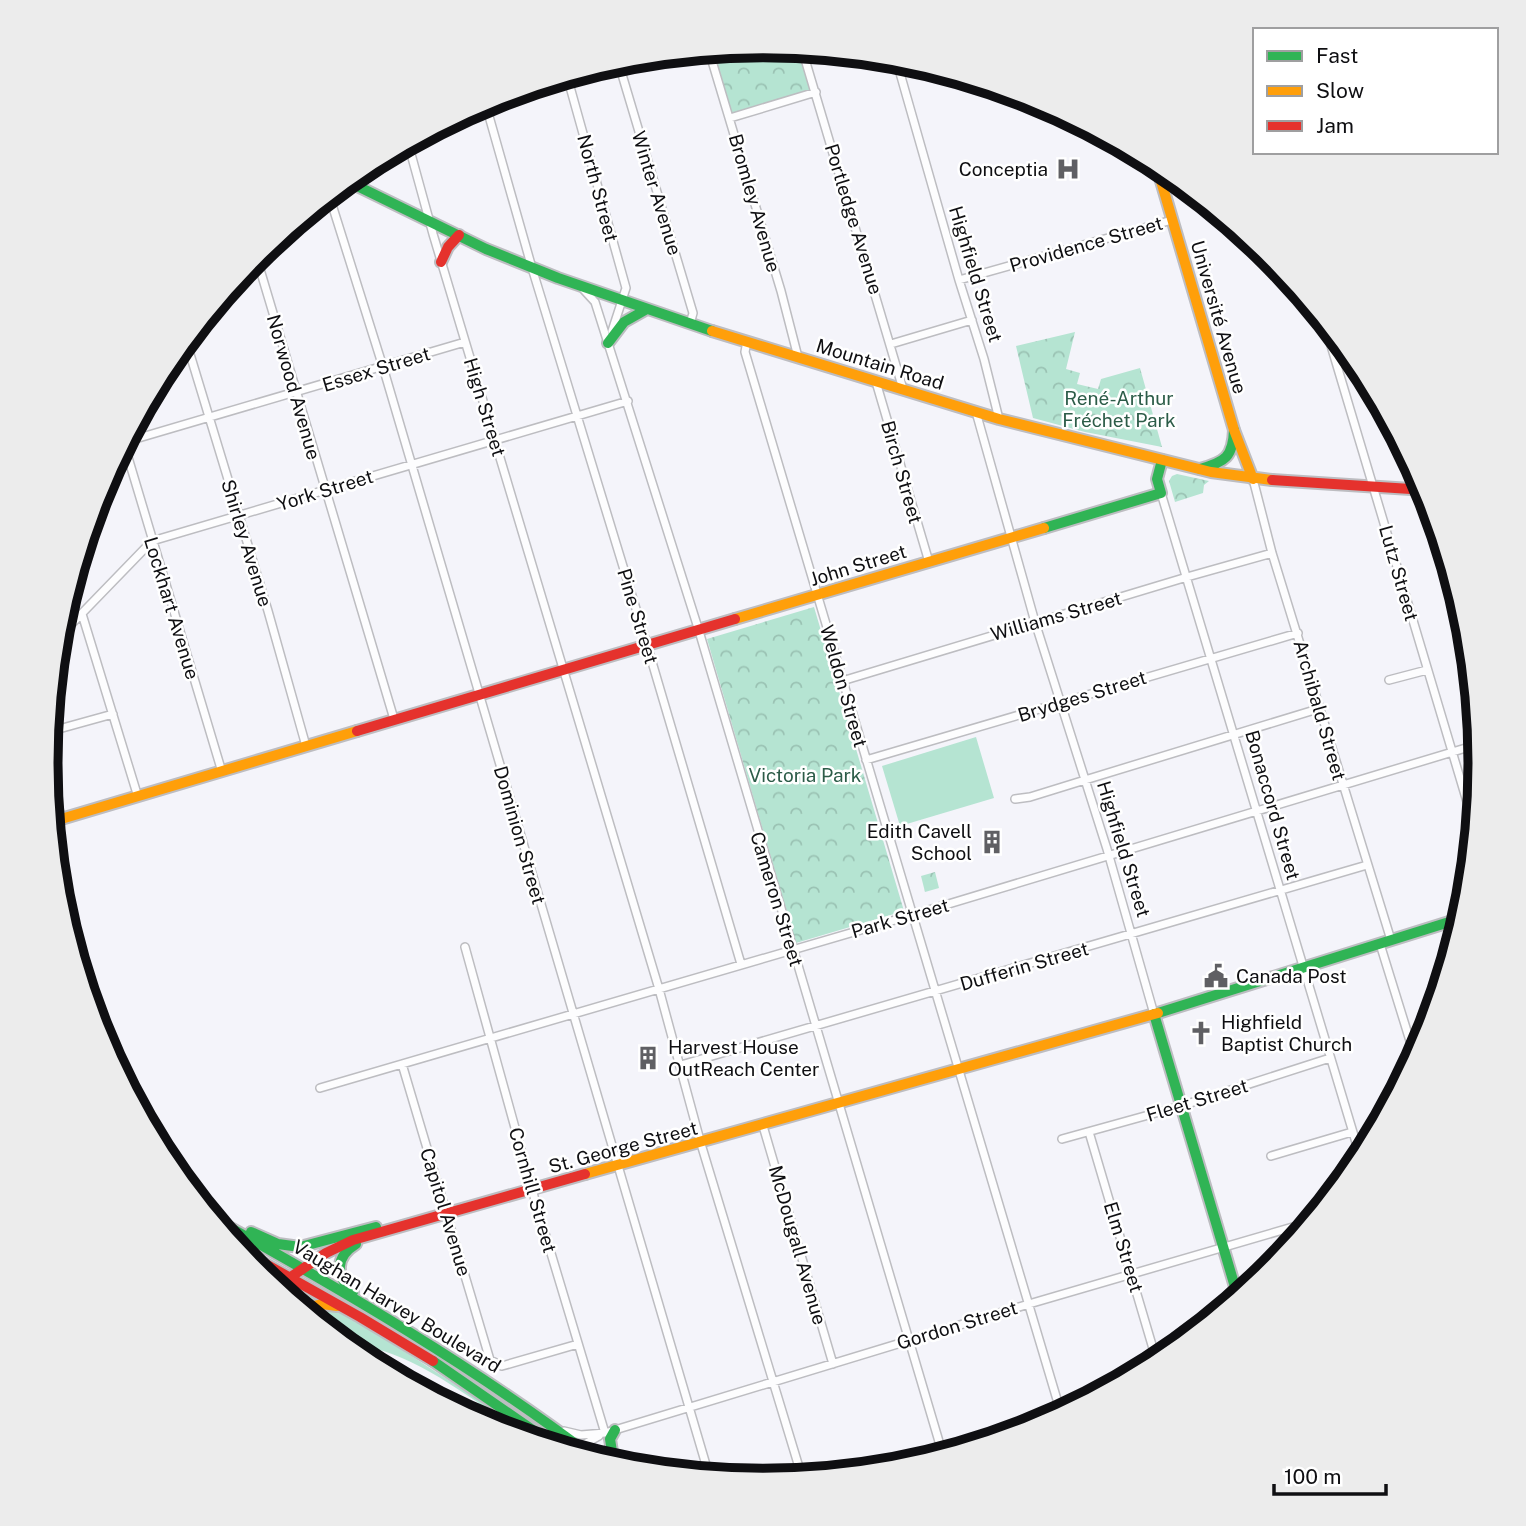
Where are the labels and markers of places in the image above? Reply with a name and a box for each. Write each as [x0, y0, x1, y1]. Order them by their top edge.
hospital icon: Conceptia [1054, 155, 1082, 183]
place label: Conceptia [959, 158, 1048, 180]
place label: Edith Cavell School [867, 820, 972, 864]
building icon: Edith Cavell School [978, 828, 1006, 856]
public building icon: Canada Post [1202, 962, 1230, 990]
place label: Canada Post [1236, 965, 1347, 987]
place label: Highfield Baptist Church [1221, 1011, 1352, 1055]
church icon: Highfield Baptist Church [1187, 1019, 1215, 1047]
place label: Harvest House OutReach Center [668, 1036, 820, 1080]
building icon: Harvest House OutReach Center [634, 1044, 662, 1072]

